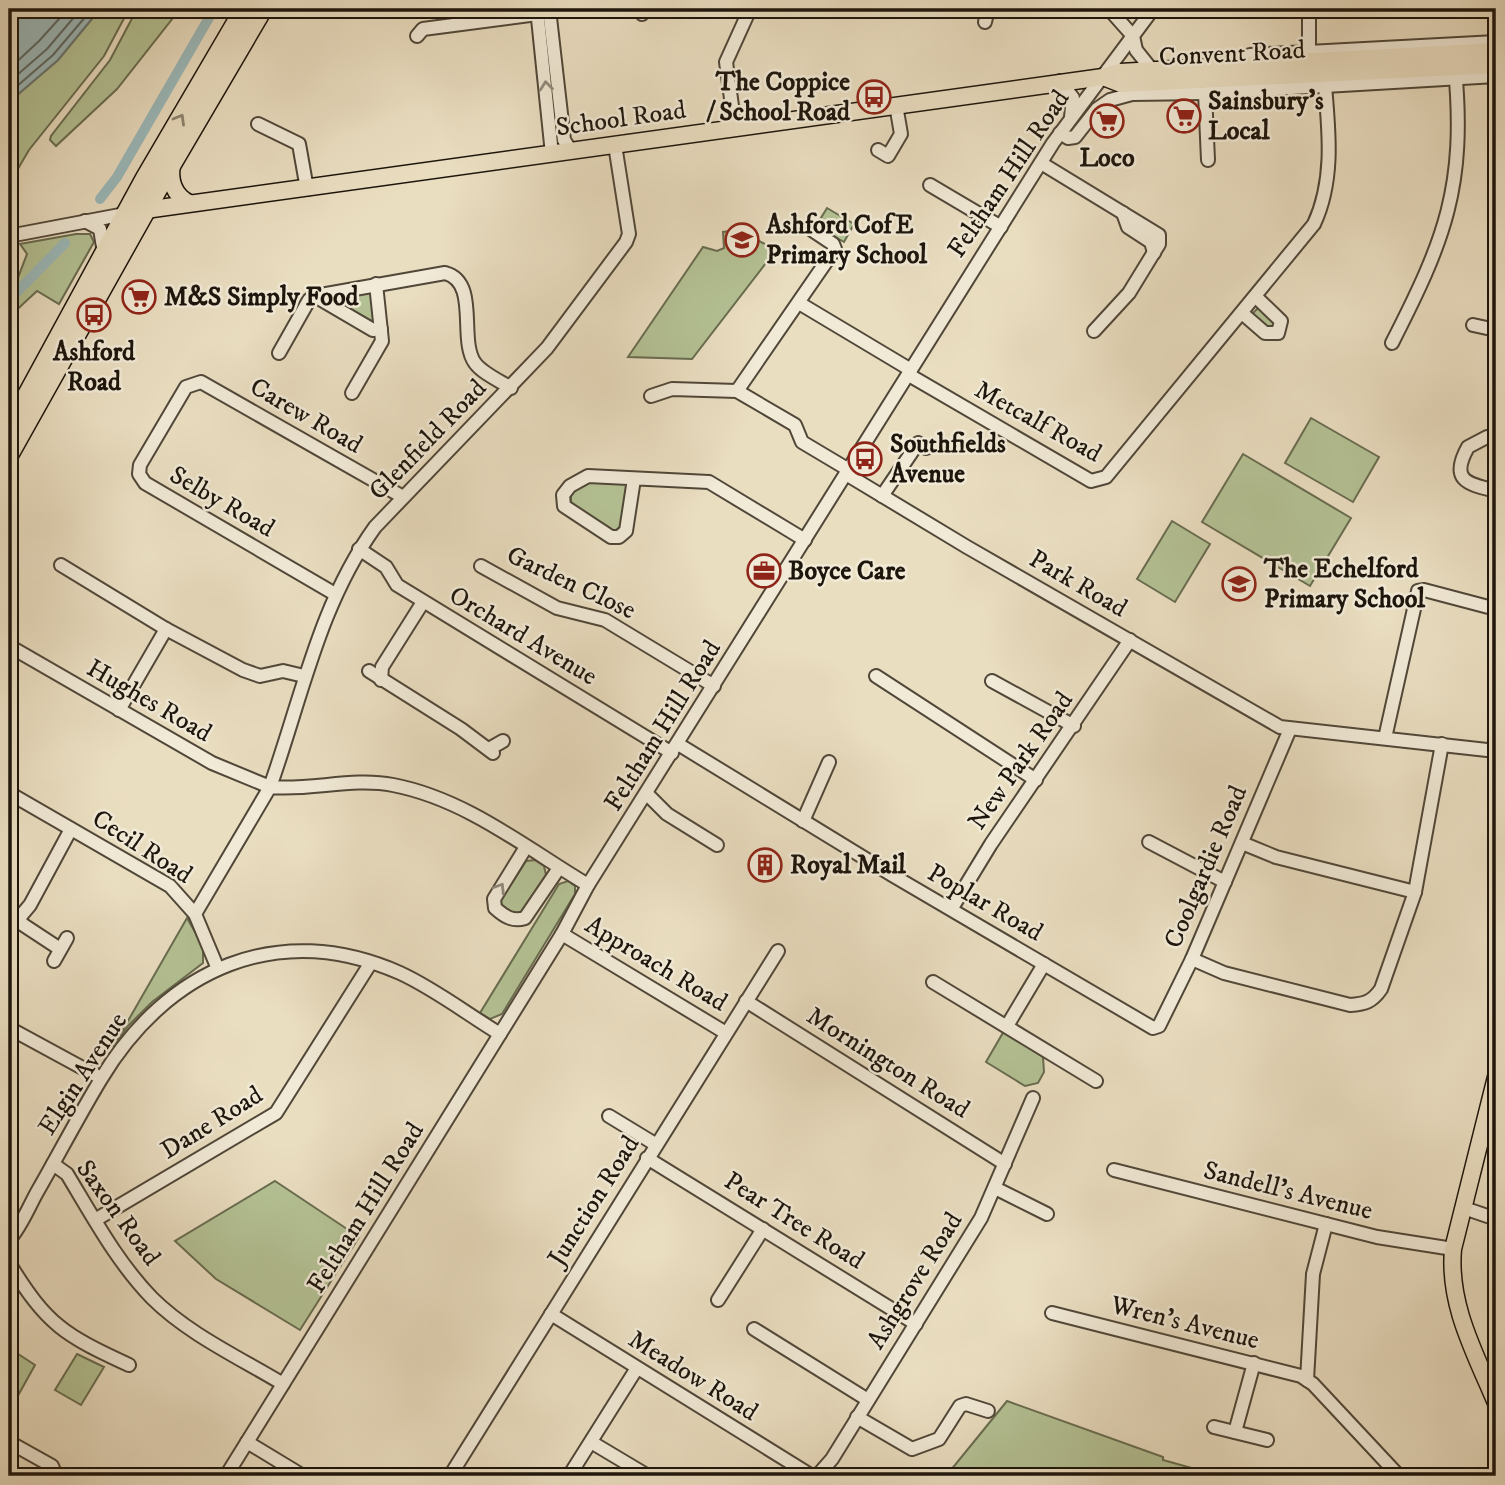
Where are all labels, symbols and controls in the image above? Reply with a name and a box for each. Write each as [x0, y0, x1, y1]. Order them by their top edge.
street label: Convent Road [1158, 34, 1306, 74]
place label: The Coppice / School Road [706, 66, 851, 129]
bus stop icon: The Coppice / School Road [855, 78, 893, 116]
one-way arrow [538, 80, 553, 92]
street label: Feltham Hill Road [941, 84, 1077, 264]
place label: Sainsbury's Local [1208, 85, 1324, 148]
street label: School Road [554, 94, 688, 144]
supermarket icon: Sainsbury's Local [1165, 97, 1203, 135]
supermarket icon: Loco [1088, 102, 1126, 140]
one-way arrow [171, 114, 184, 127]
place label: Loco [1079, 142, 1135, 175]
place label: Ashford CofE Primary School [765, 209, 928, 272]
school or university icon: Ashford CofE Primary School [723, 221, 761, 259]
supermarket icon: M&S Simply Food [120, 278, 158, 316]
place label: M&S Simply Food [164, 281, 360, 314]
bus stop icon: Ashford Road [75, 296, 113, 334]
place label: Ashford Road [52, 336, 136, 399]
street label: Carew Road [244, 371, 368, 461]
street label: Glenfield Road [362, 372, 494, 508]
street label: Metcalf Road [969, 374, 1107, 470]
place label: Southfields Avenue [889, 428, 1006, 491]
bus stop icon: Southfields Avenue [846, 440, 884, 478]
street label: Selby Road [163, 459, 281, 545]
street label: Garden Close [501, 539, 641, 627]
street label: Park Road [1023, 543, 1133, 625]
office icon: Boyce Care [745, 552, 783, 590]
place label: The Echelford Primary School [1263, 553, 1426, 616]
place label: Boyce Care [788, 555, 906, 588]
school or university icon: The Echelford Primary School [1220, 565, 1258, 603]
street label: Orchard Avenue [443, 579, 603, 693]
street label: Feltham Hill Road [597, 634, 729, 818]
street label: Hughes Road [81, 652, 217, 750]
street label: New Park Road [961, 685, 1081, 837]
street label: Coolgardie Road [1157, 781, 1255, 953]
street label: Cecil Road [86, 802, 198, 892]
building icon: Royal Mail [746, 846, 784, 884]
place label: Royal Mail [790, 849, 907, 882]
street label: Poplar Road [921, 857, 1049, 949]
one-way arrow [492, 883, 505, 896]
street label: Approach Road [579, 909, 733, 1019]
street label: Mornington Road [800, 1000, 976, 1126]
street label: Elgin Avenue [31, 1006, 135, 1142]
street label: Dane Road [155, 1079, 269, 1167]
street label: Feltham Hill Road [300, 1116, 432, 1300]
street label: Junction Road [540, 1130, 647, 1274]
street label: Saxon Road [69, 1154, 168, 1272]
street label: Sandell's Avenue [1200, 1154, 1376, 1228]
street label: Pear Tree Road [718, 1165, 870, 1277]
street label: Ashgrove Road [860, 1206, 970, 1356]
street label: Wren's Avenue [1106, 1288, 1263, 1357]
street label: Meadow Road [622, 1323, 764, 1429]

